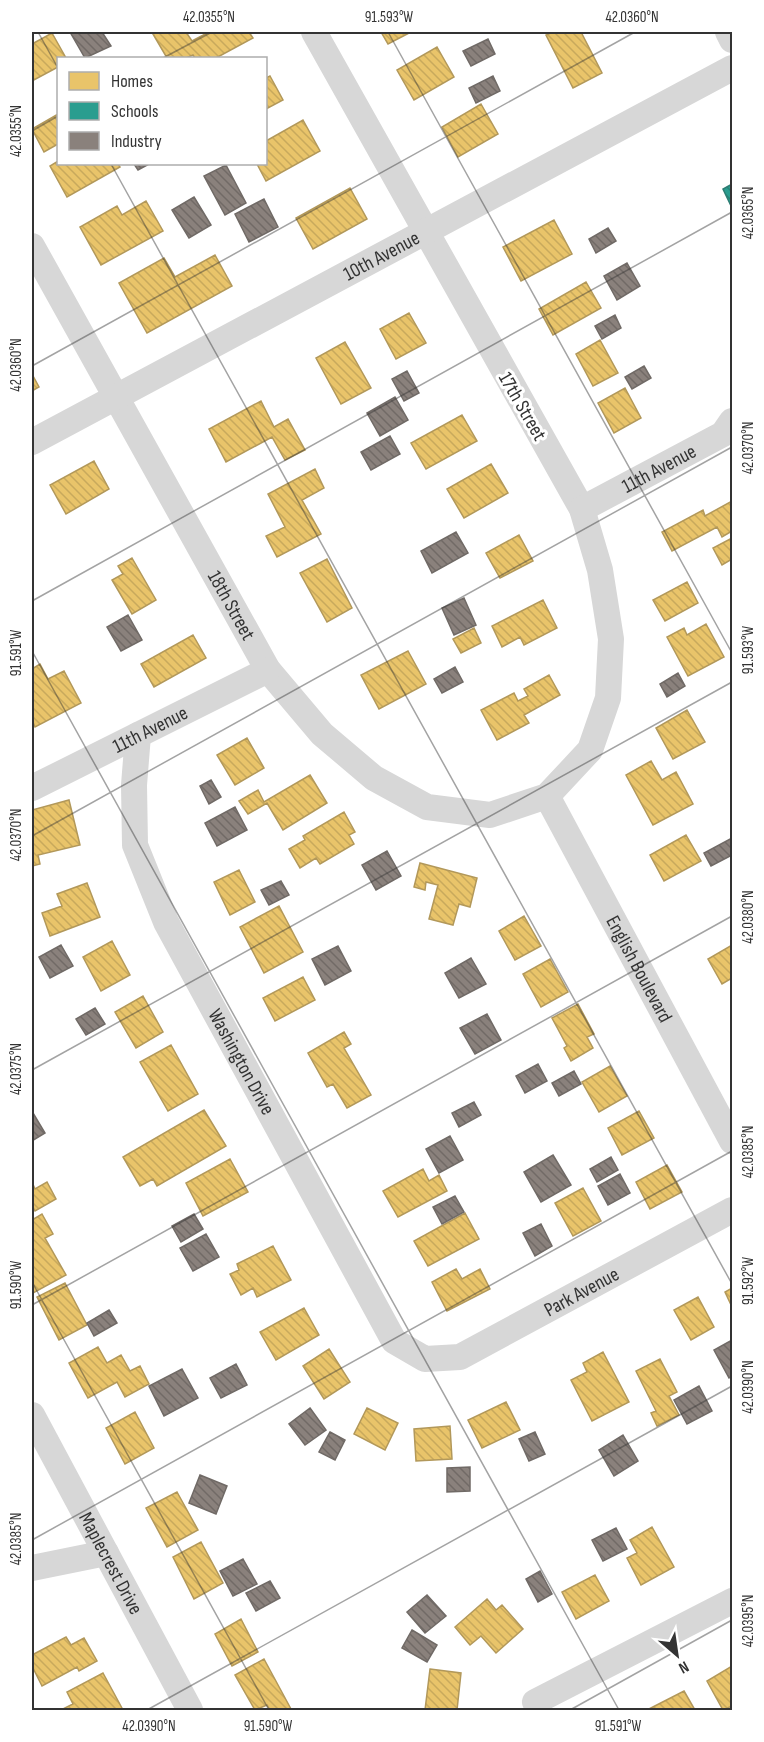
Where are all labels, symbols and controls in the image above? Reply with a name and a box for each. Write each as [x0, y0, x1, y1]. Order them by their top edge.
text: 42.0355°N [183, 8, 235, 27]
text: 91.593°W [365, 8, 413, 27]
text: 42.0360°N [605, 8, 659, 27]
legend [57, 57, 267, 165]
text: Homes [111, 71, 153, 92]
text: Schools [111, 101, 158, 122]
text: 42.0355°N [7, 105, 26, 157]
text: Industry [111, 131, 162, 152]
text: 42.0365°N [739, 187, 758, 239]
street label: 10th Avenue [340, 226, 424, 286]
text: 42.0360°N [7, 338, 26, 392]
street label: 17th Street [493, 368, 551, 445]
text: 42.0370°N [739, 422, 758, 474]
street label: 11th Avenue [618, 439, 701, 499]
street label: 18th Street [202, 567, 260, 645]
text: 91.593°W [739, 626, 758, 674]
text: 91.591°W [7, 629, 26, 676]
street label: 11th Avenue [109, 701, 192, 759]
text: 42.0370°N [7, 809, 26, 861]
text: 42.0380°N [739, 890, 758, 944]
street label: English Boulevard [600, 912, 677, 1027]
street label: Washington Drive [203, 1005, 280, 1119]
text: 42.0375°N [7, 1043, 26, 1095]
text: 42.0385°N [739, 1126, 758, 1178]
text: 91.592°W [739, 1257, 758, 1305]
text: 91.590°W [7, 1260, 26, 1309]
street label: Park Avenue [540, 1262, 623, 1322]
text: 42.0390°N [739, 1360, 758, 1414]
street label: Maplecrest Drive [73, 1508, 148, 1619]
text: 42.0385°N [7, 1513, 26, 1565]
text: 42.0395°N [739, 1595, 758, 1647]
north arrow [647, 1625, 707, 1685]
text: N [675, 1656, 692, 1677]
text: 42.0390°N [122, 1717, 176, 1736]
text: 91.590°W [244, 1717, 293, 1736]
text: 91.591°W [595, 1717, 642, 1736]

